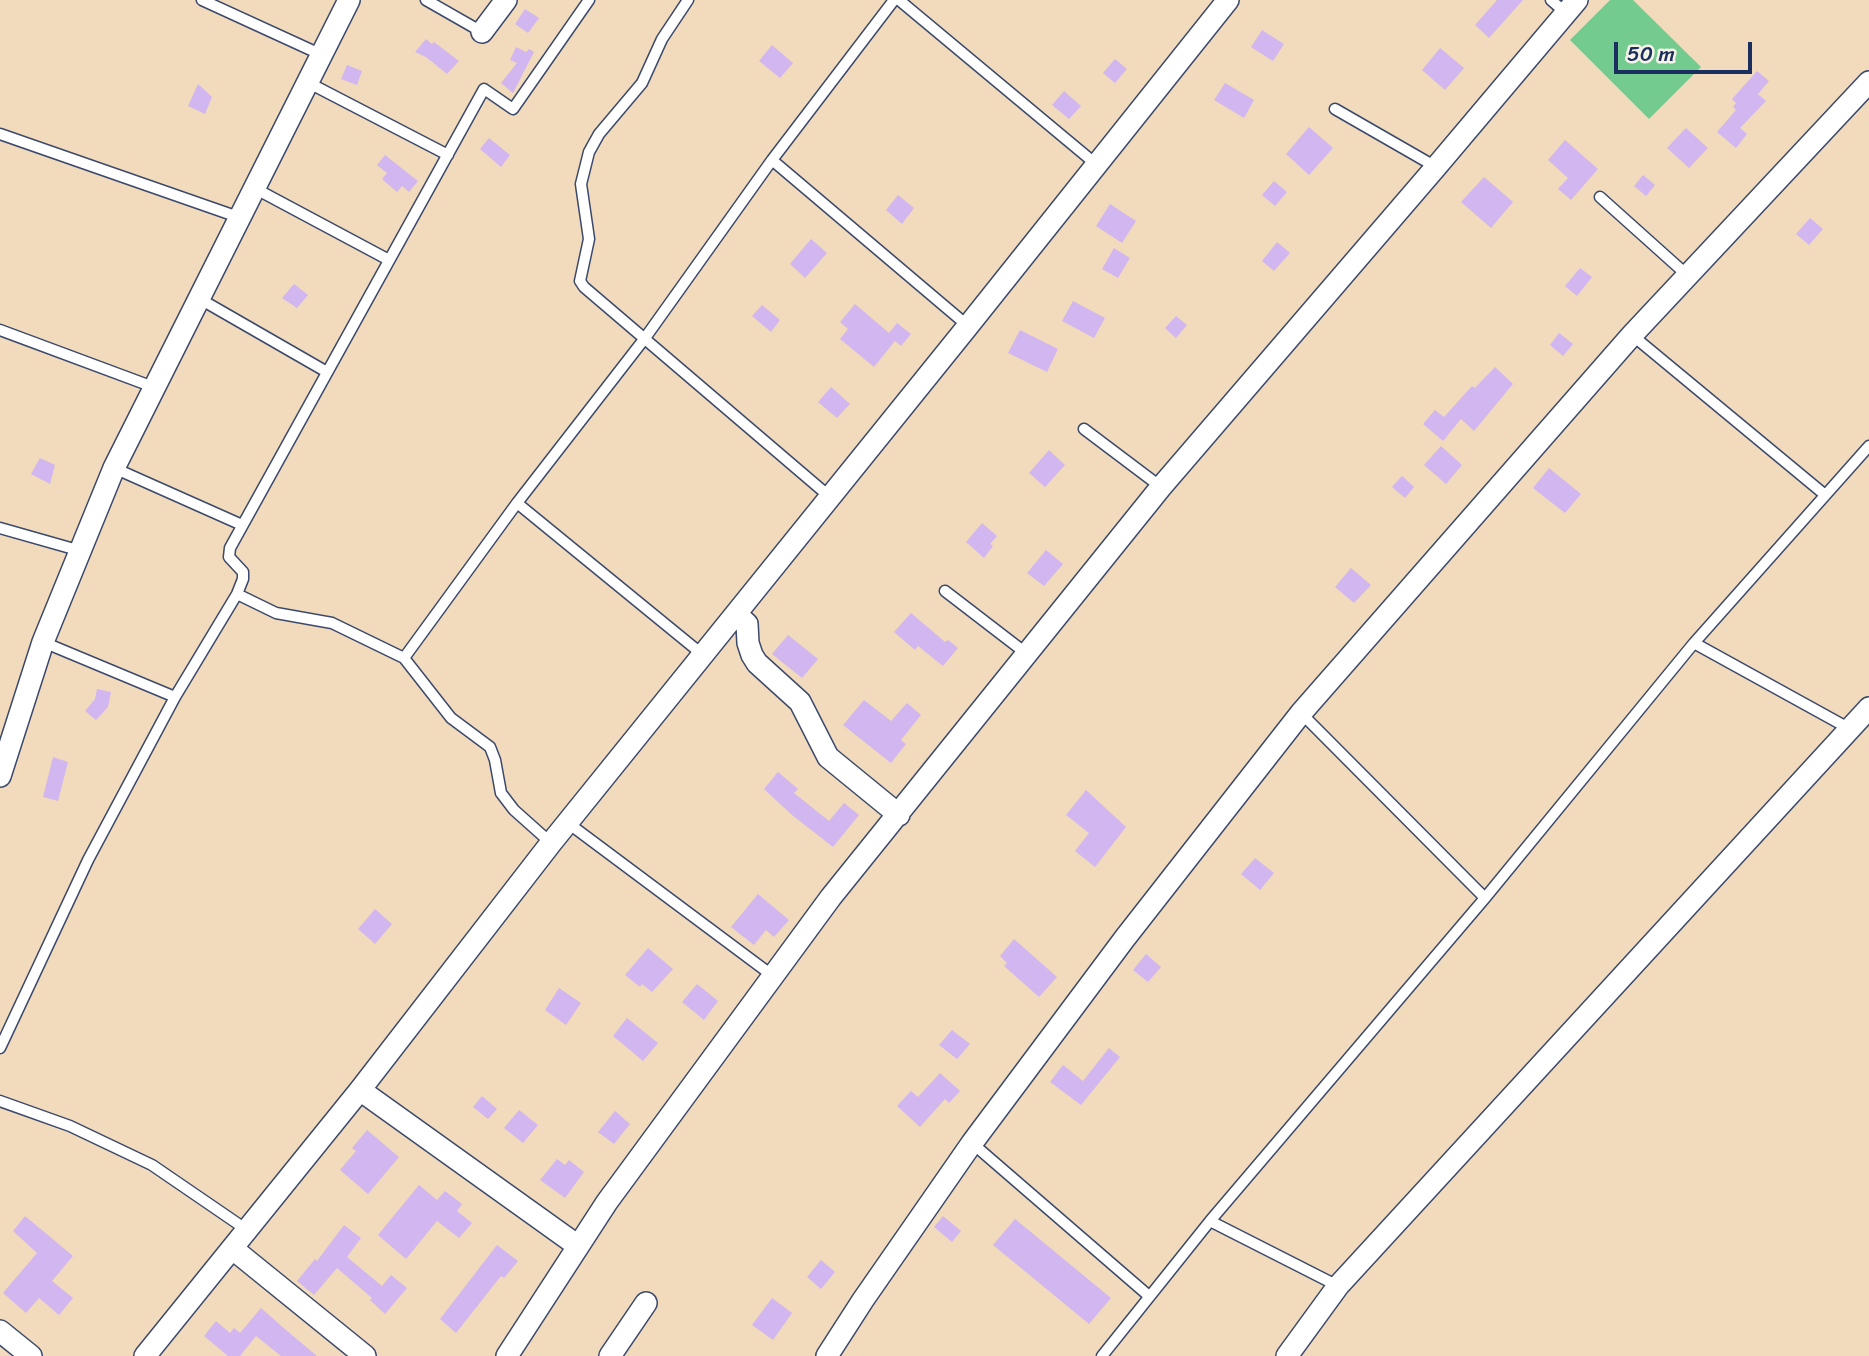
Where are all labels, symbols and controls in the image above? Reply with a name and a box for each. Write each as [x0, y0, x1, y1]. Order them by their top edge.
scale bar [1617, 28, 1755, 72]
text: 50 m [1627, 35, 1675, 73]

